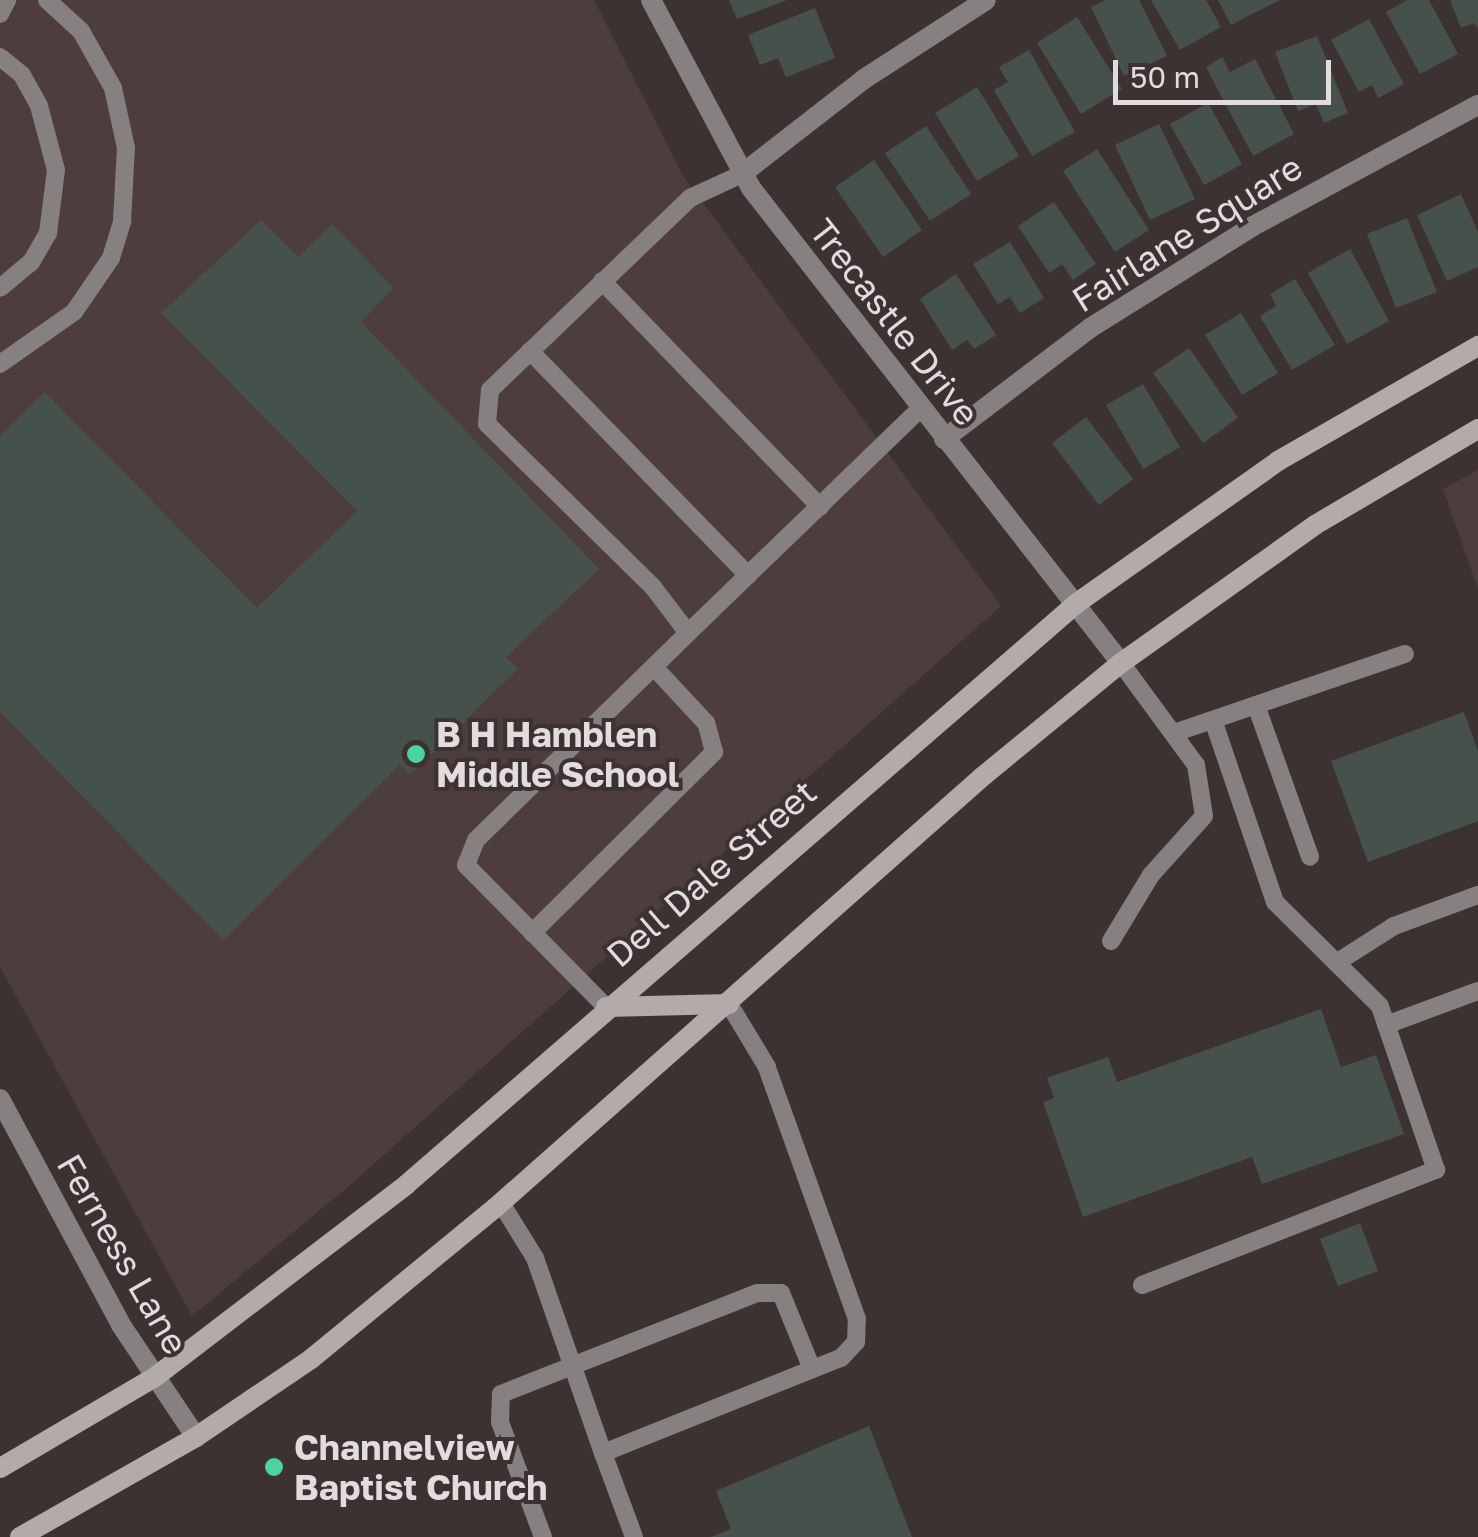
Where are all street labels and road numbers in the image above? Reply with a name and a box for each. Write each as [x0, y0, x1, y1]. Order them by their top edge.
street label: Fairlane Square [1064, 146, 1310, 320]
street label: Trecastle Drive [801, 210, 989, 434]
street label: Dell Dale Street [598, 771, 824, 975]
street label: Ferness Lane [49, 1147, 197, 1361]

